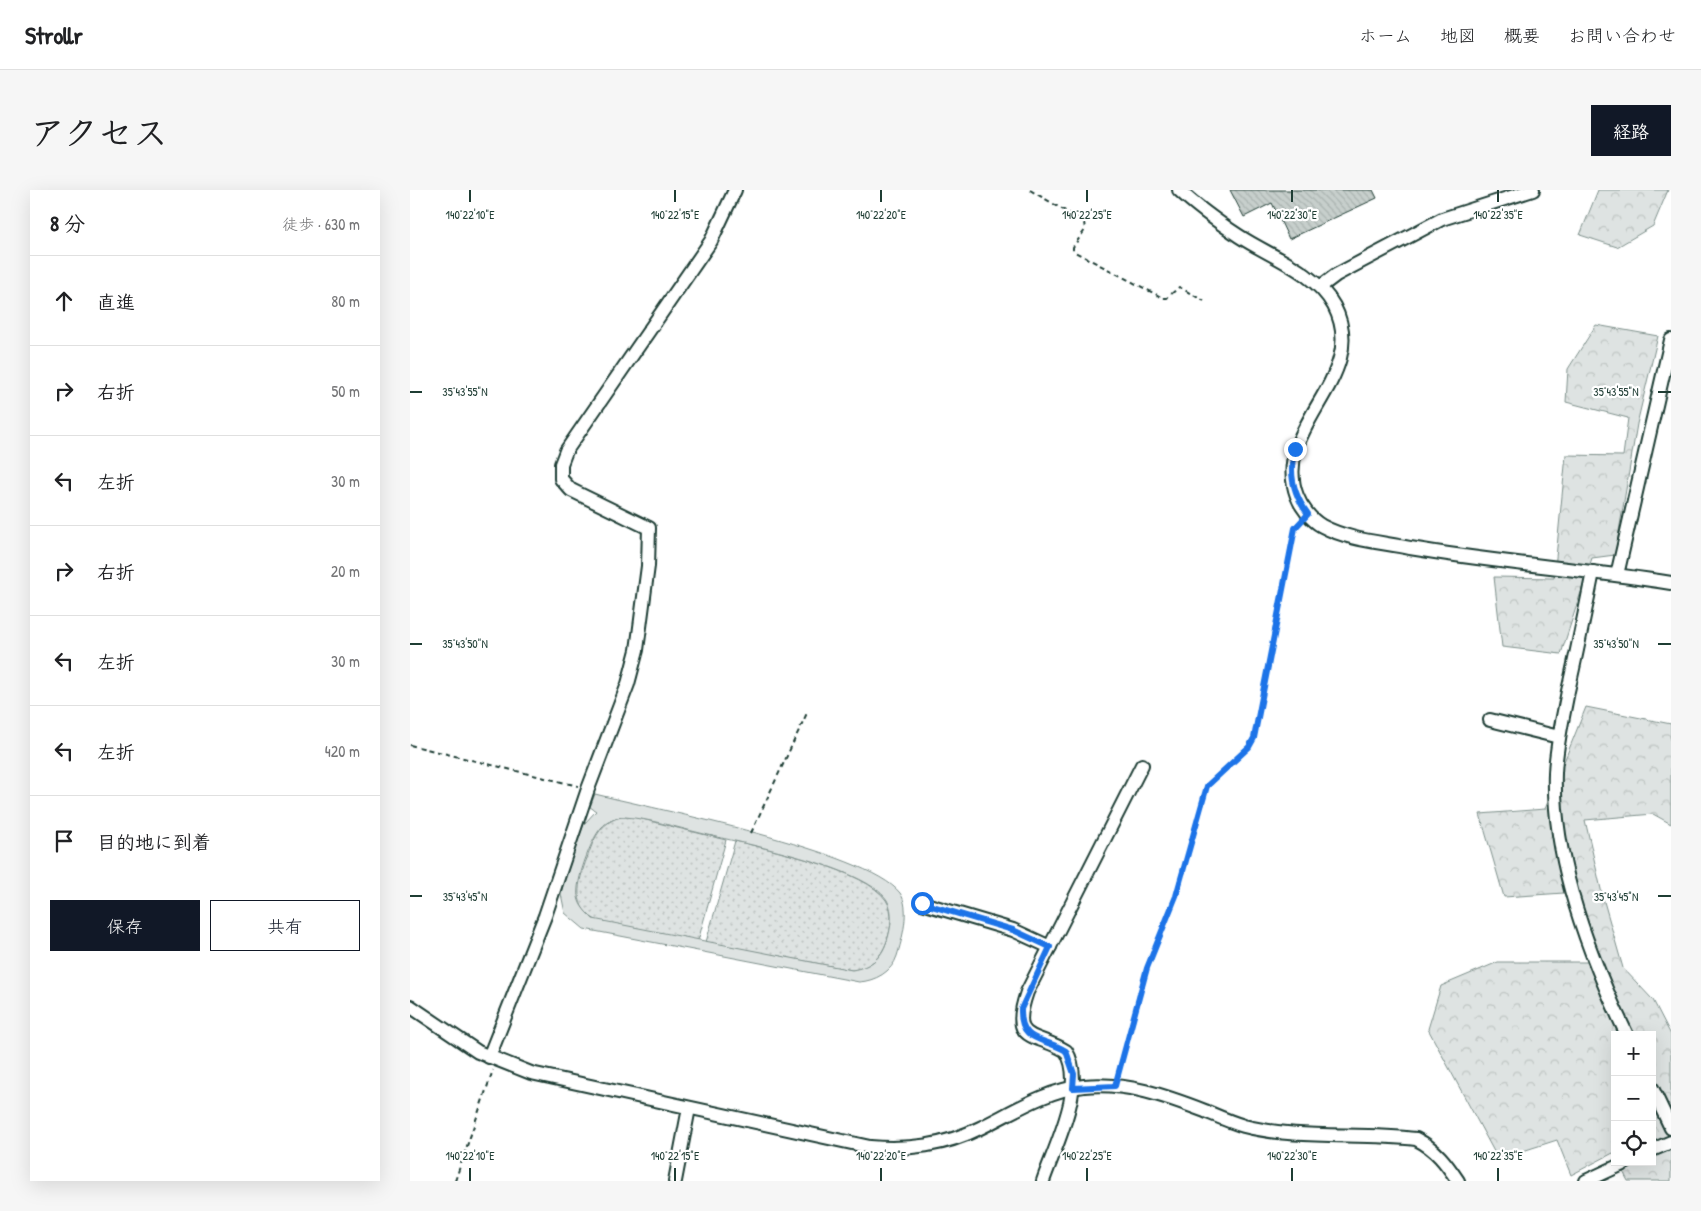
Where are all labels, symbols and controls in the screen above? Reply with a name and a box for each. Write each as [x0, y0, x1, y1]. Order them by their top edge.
text: Strollr [25, 19, 83, 51]
text: ホーム [1359, 23, 1412, 48]
text: 地図 [1440, 23, 1476, 48]
text: 概要 [1504, 23, 1540, 48]
text: お問い合わせ [1568, 23, 1676, 48]
button: 経路 [1591, 105, 1671, 156]
text: アクセス [30, 109, 168, 156]
text: 140°22'10"E [446, 206, 495, 223]
text: 140°22'15"E [651, 206, 700, 223]
text: 140°22'20"E [856, 206, 907, 223]
text: 140°22'25"E [1062, 206, 1113, 223]
text: 140°22'30"E [1267, 206, 1318, 223]
text: 140°22'35"E [1473, 206, 1523, 223]
text: 8 分 [50, 209, 85, 238]
text: 徒歩 · 630 m [282, 213, 360, 235]
icon: ahead [50, 287, 78, 315]
text: 直進 [97, 289, 135, 315]
text: 80 m [331, 290, 360, 312]
icon: right [50, 377, 78, 405]
text: 右折 [97, 379, 135, 405]
text: 50 m [332, 380, 360, 402]
text: 35°43'55"N [442, 383, 488, 400]
text: 35°43'55"N [1593, 383, 1639, 400]
route end [1284, 438, 1307, 461]
icon: left [50, 467, 78, 495]
text: 左折 [97, 469, 135, 495]
text: 30 m [331, 470, 360, 492]
icon: right [50, 557, 78, 585]
text: 右折 [97, 559, 135, 585]
text: 20 m [331, 560, 360, 582]
text: 35°43'50"N [442, 635, 488, 652]
text: 35°43'50"N [1593, 635, 1639, 652]
icon: left [50, 647, 78, 675]
text: 左折 [97, 649, 135, 675]
text: 30 m [331, 650, 360, 672]
icon: left [50, 737, 78, 765]
text: 左折 [97, 739, 135, 765]
text: 420 m [325, 740, 360, 762]
icon: arrive [50, 827, 78, 855]
text: 目的地に到着 [97, 829, 211, 855]
text: 35°43'45"N [443, 888, 487, 905]
text: 35°43'45"N [1594, 888, 1638, 905]
route start [911, 892, 934, 915]
button: 保存 [50, 900, 200, 951]
button: 共有 [210, 900, 360, 951]
map controls [1611, 1031, 1656, 1166]
button: + [1611, 1031, 1656, 1076]
button: − [1611, 1076, 1656, 1121]
button: locate [1611, 1121, 1656, 1166]
text: 140°22'10"E [446, 1147, 495, 1164]
text: 140°22'15"E [651, 1147, 700, 1164]
text: 140°22'20"E [856, 1147, 907, 1164]
text: 140°22'25"E [1062, 1147, 1113, 1164]
text: 140°22'30"E [1267, 1147, 1318, 1164]
text: 140°22'35"E [1473, 1147, 1523, 1164]

